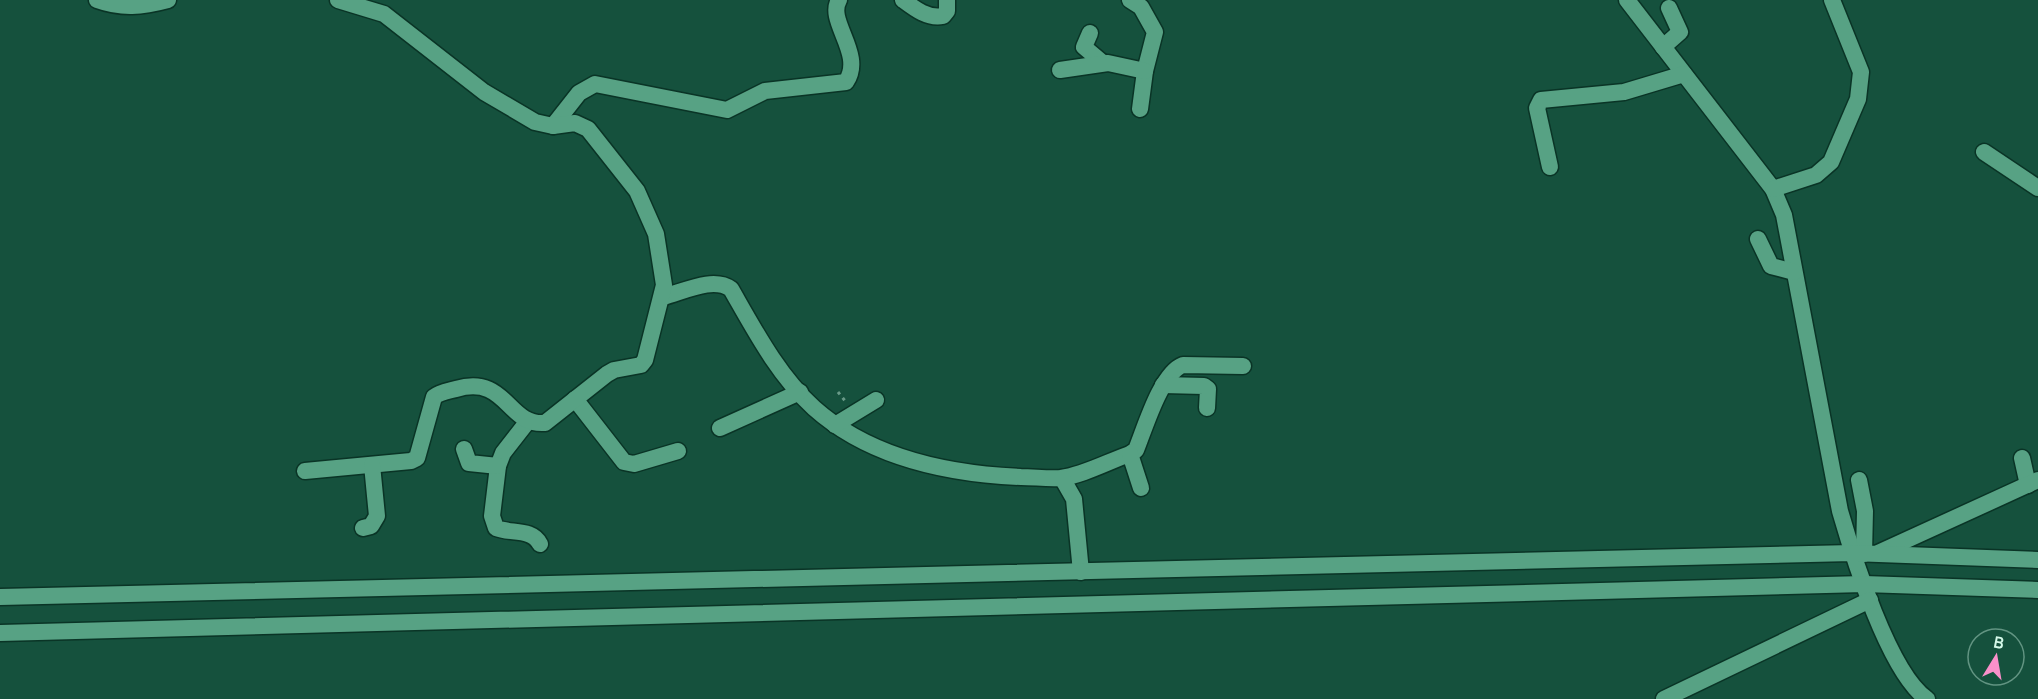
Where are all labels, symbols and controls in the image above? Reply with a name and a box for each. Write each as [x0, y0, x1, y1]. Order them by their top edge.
north arrow [1966, 627, 2026, 687]
text: B [1992, 631, 2006, 654]

